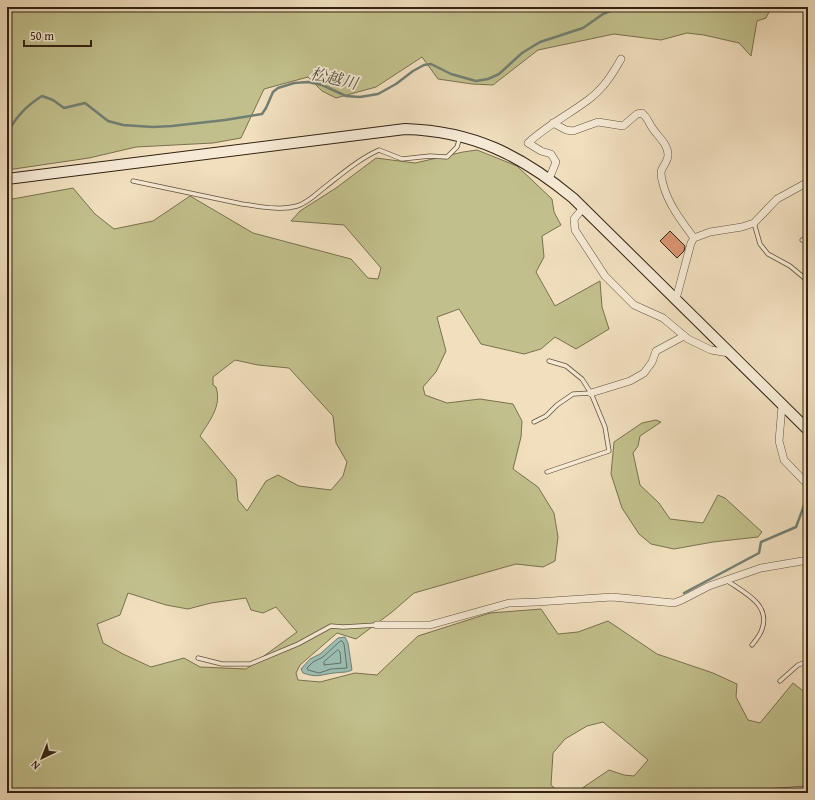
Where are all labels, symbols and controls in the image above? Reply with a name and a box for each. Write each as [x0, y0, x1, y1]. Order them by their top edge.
scale bar [24, 22, 91, 48]
text: 50 m [30, 27, 54, 44]
water label: 松越川 [308, 61, 362, 96]
north arrow [22, 738, 62, 778]
text: N [27, 757, 43, 774]

